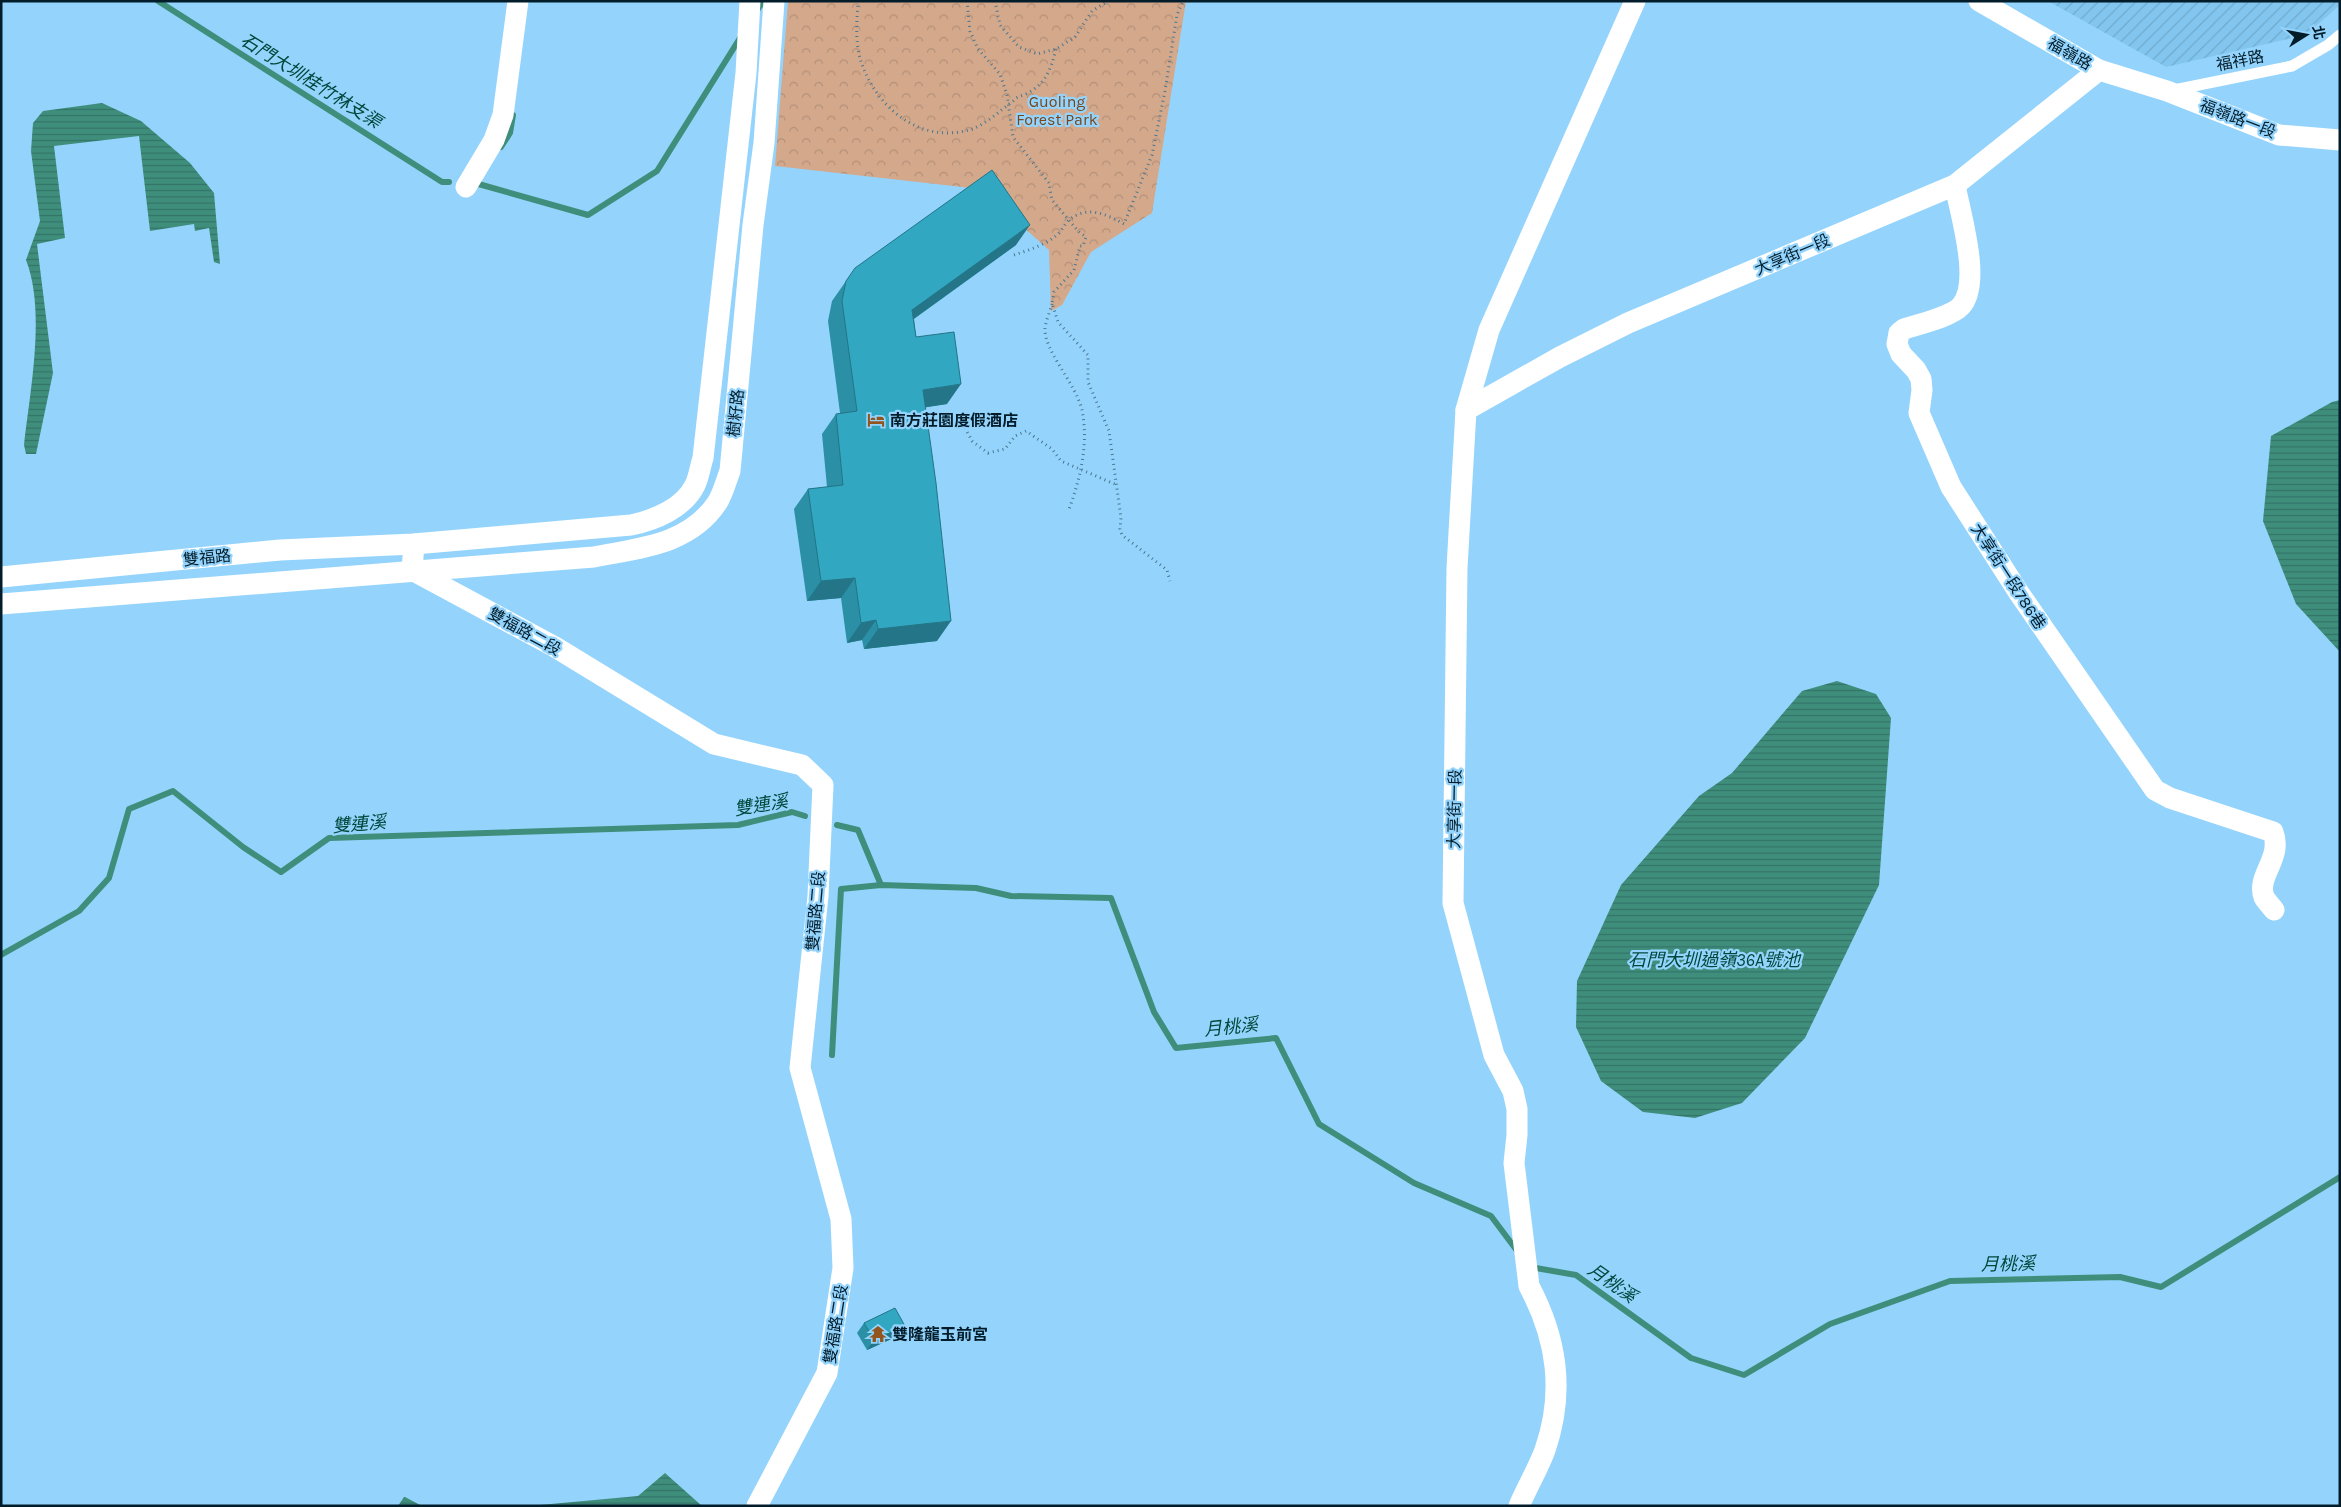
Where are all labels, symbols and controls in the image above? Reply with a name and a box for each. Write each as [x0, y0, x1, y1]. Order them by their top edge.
north arrow [2281, 10, 2331, 60]
text: 北 [2309, 24, 2328, 41]
water label: 石門大圳桂竹林支渠 [236, 29, 388, 135]
street label: 福嶺路 [2044, 33, 2095, 74]
street label: 福祥路 [2215, 47, 2265, 74]
park label: Guoling Forest Park [1016, 92, 1098, 129]
street label: 福嶺路一段 [2197, 95, 2279, 142]
street label: 大享街一段 [1752, 230, 1833, 279]
street label: 樹籽路 [724, 388, 747, 438]
hotel icon: 南方莊園度假酒店 [866, 410, 886, 430]
place label: 南方莊園度假酒店 [890, 411, 1018, 430]
street label: 大享街一段786巷 [1967, 520, 2050, 633]
street label: 雙福路 [182, 546, 232, 569]
street label: 雙福路二段 [485, 604, 564, 659]
street label: 大享街一段 [1444, 769, 1465, 849]
water label: 雙連溪 [733, 789, 792, 820]
water label: 雙連溪 [331, 810, 390, 837]
street label: 雙福路二段 [803, 870, 828, 952]
water label: 石門大圳過嶺36A號池 [1628, 949, 1802, 971]
water label: 月桃溪 [1203, 1013, 1262, 1041]
water label: 月桃溪 [1981, 1252, 2038, 1275]
water label: 月桃溪 [1584, 1259, 1643, 1309]
street label: 雙福路二段 [820, 1283, 851, 1365]
temple icon: 雙隆龍玉前宮 [868, 1324, 888, 1344]
place label: 雙隆龍玉前宮 [892, 1325, 988, 1344]

